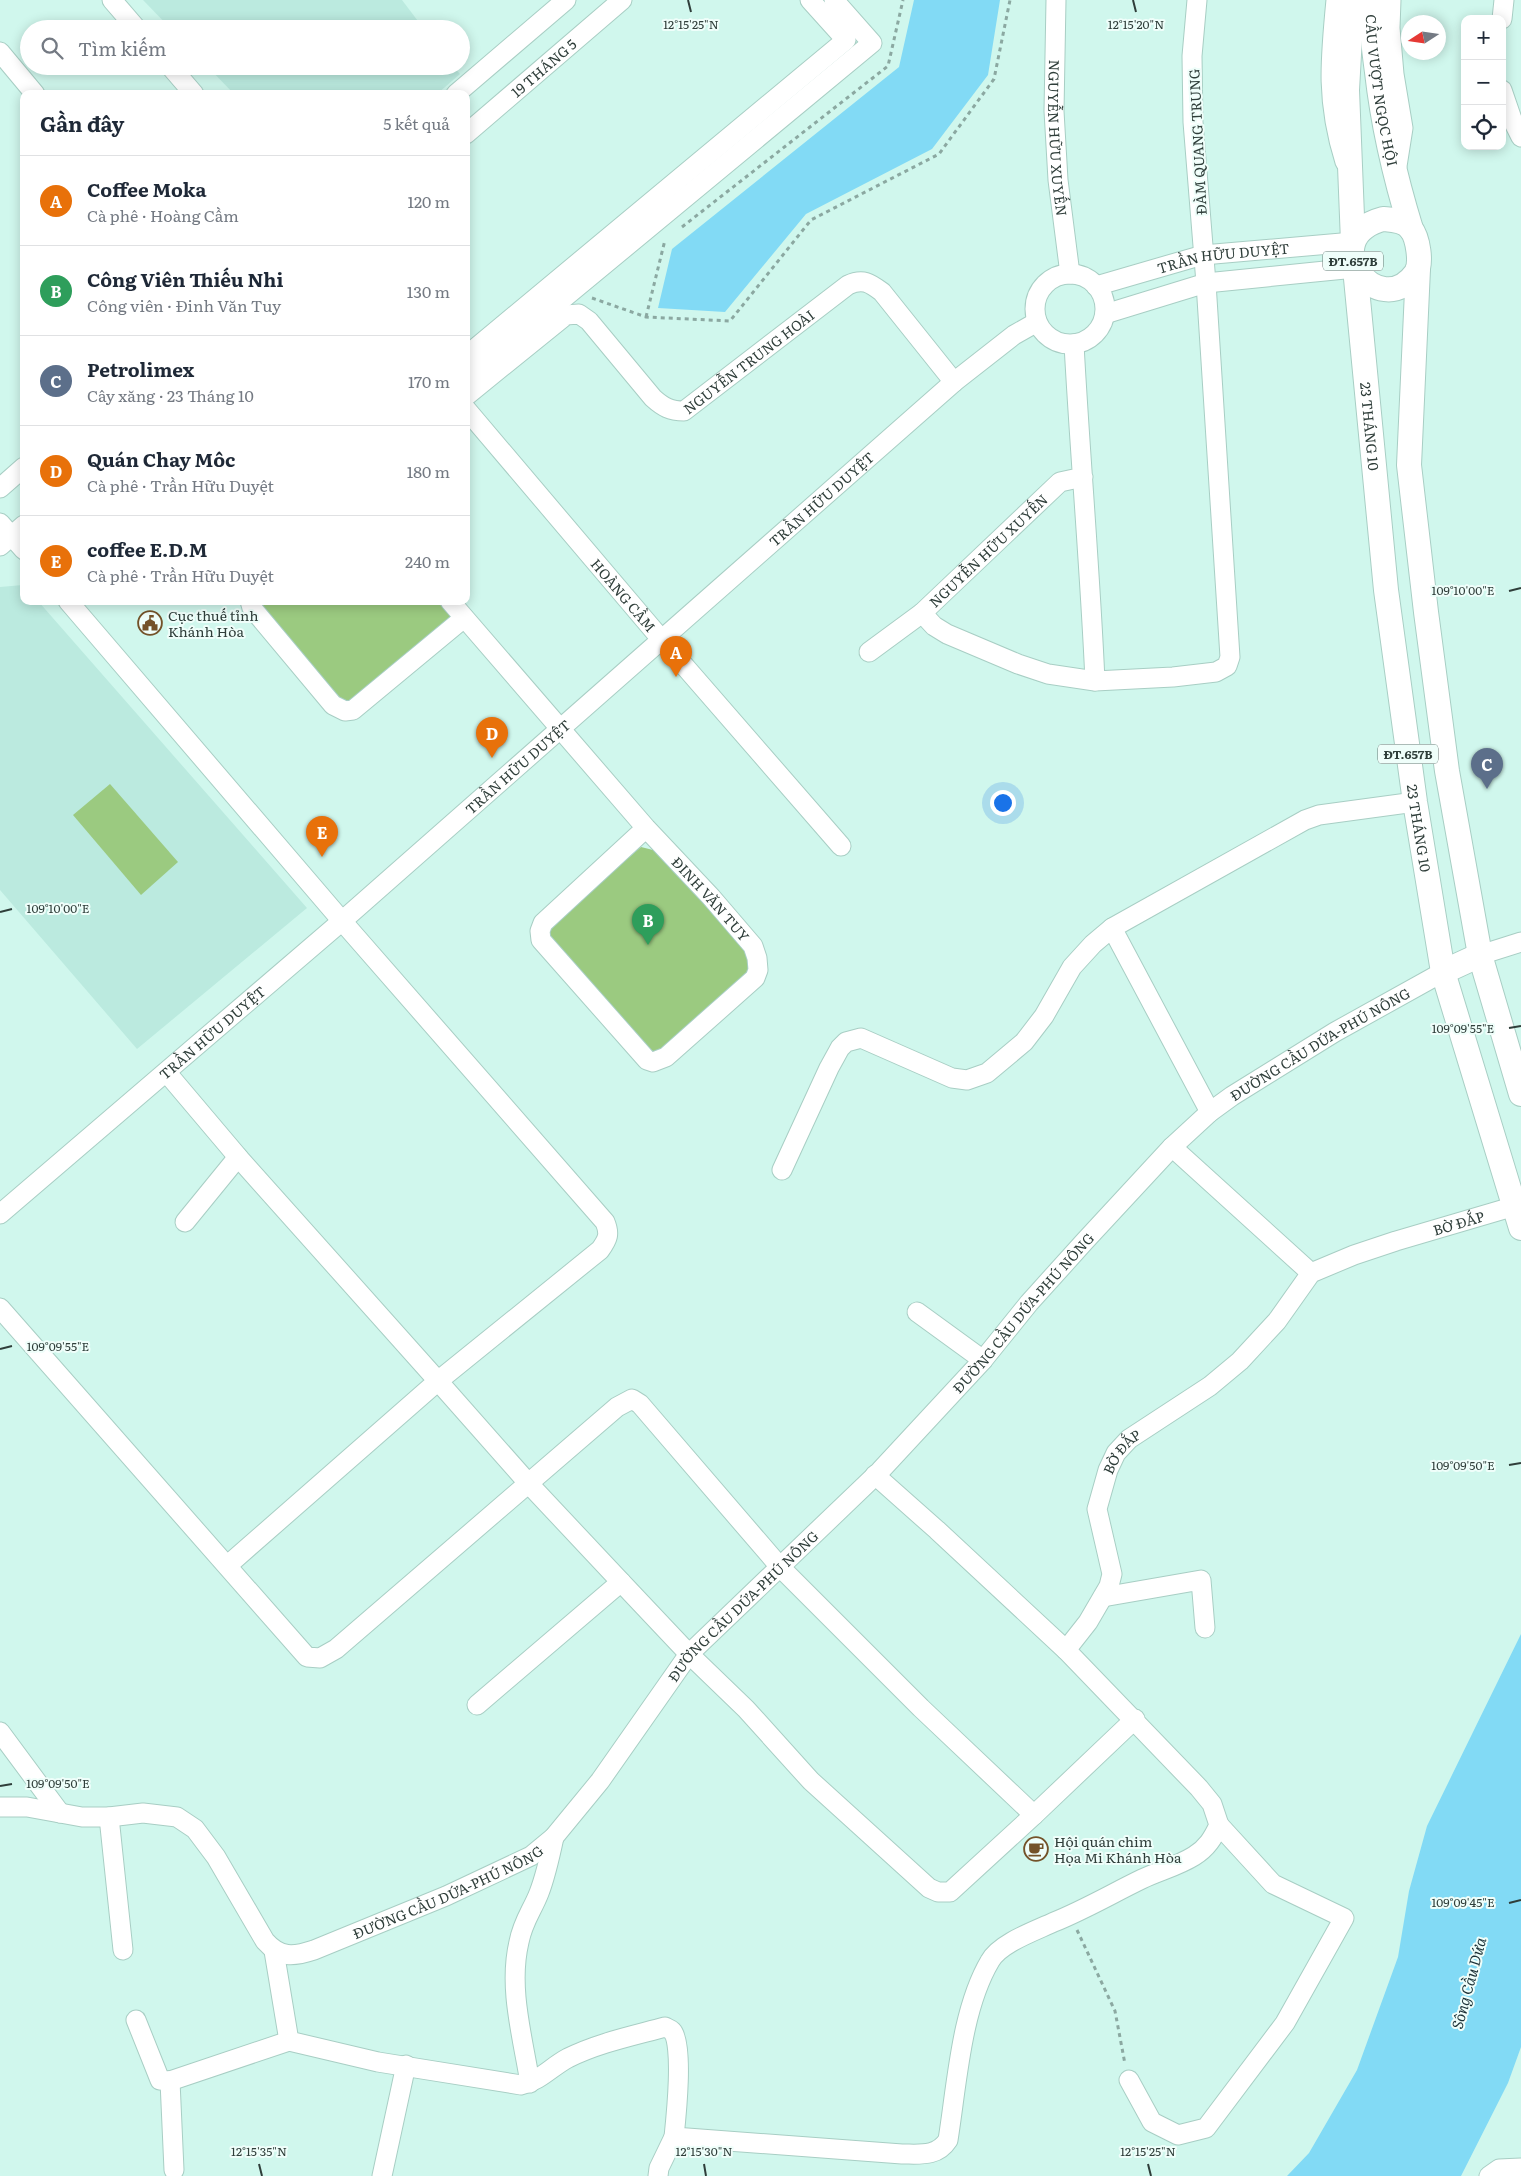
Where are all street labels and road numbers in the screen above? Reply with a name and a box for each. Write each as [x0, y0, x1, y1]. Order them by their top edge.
street label: CẦU VƯỢT NGỌC HỘI [1362, 14, 1403, 168]
street label: 19 THÁNG 5 [506, 34, 580, 101]
street label: NGUYỄN HỮU XUYẾN [1044, 59, 1073, 217]
street label: ĐÀM QUANG TRUNG [1183, 68, 1211, 216]
street label: TRẦN HỮU DUYỆT [1155, 238, 1290, 278]
road number: ĐT.657B [1323, 252, 1383, 270]
street label: NGUYỄN TRUNG HOÀI [679, 305, 818, 418]
street label: 23 THÁNG 10 [1356, 381, 1384, 471]
street label: TRẦN HỮU DUYỆT [764, 447, 878, 551]
street label: NGUYỄN HỮU XUYẾN [924, 489, 1052, 611]
street label: HOÀNG CẦM [587, 554, 661, 636]
street label: TRẦN HỮU DUYỆT [462, 716, 574, 816]
road number: ĐT.657B [1378, 744, 1438, 764]
street label: 23 THÁNG 10 [1403, 783, 1436, 874]
street label: ĐINH VĂN TUY [668, 852, 755, 945]
street label: TRẦN HỮU DUYỆT [154, 981, 269, 1084]
street label: ĐƯỜNG CẦU DỨA-PHÚ NÔNG [1226, 982, 1414, 1105]
street label: BỜ ĐẮP [1430, 1205, 1487, 1240]
street label: ĐƯỜNG CẦU DỨA-PHÚ NÔNG [948, 1228, 1098, 1397]
street label: BỜ ĐẮP [1098, 1424, 1145, 1477]
street label: ĐƯỜNG CẦU DỨA-PHÚ NÔNG [663, 1525, 823, 1685]
street label: ĐƯỜNG CẦU DỨA-PHÚ NÔNG [350, 1840, 547, 1943]

